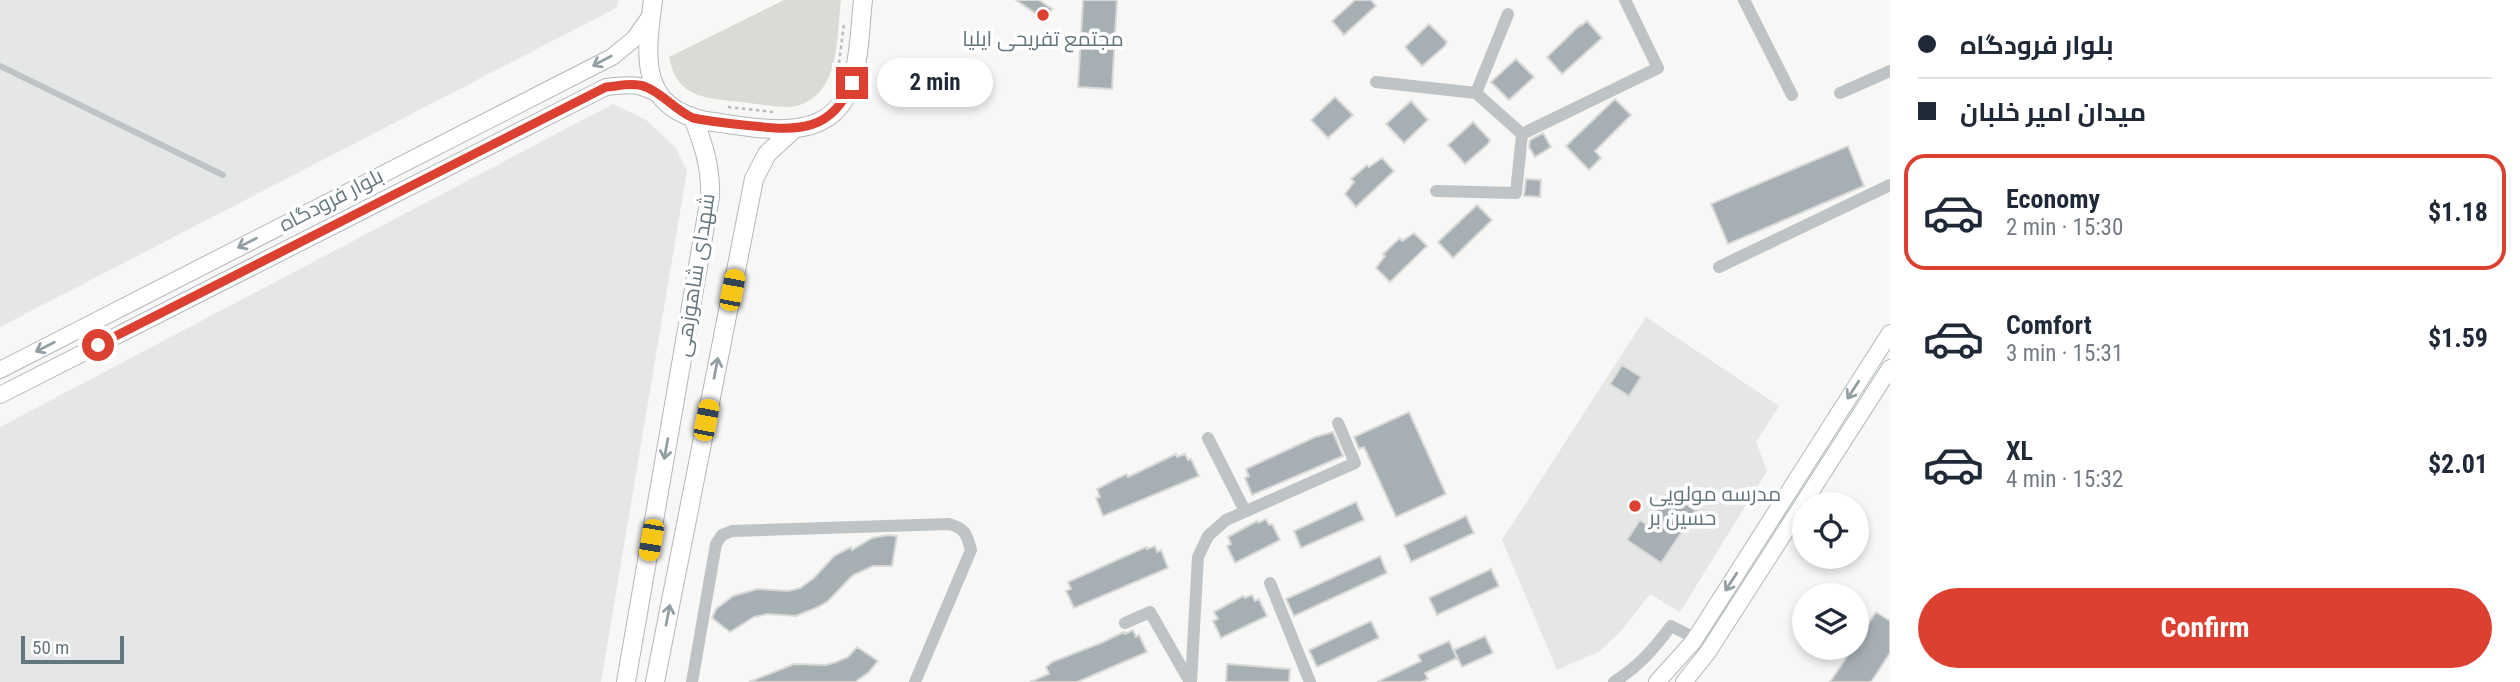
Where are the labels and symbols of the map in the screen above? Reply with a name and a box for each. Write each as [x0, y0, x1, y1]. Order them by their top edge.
marker: مجتمع تفریحی ایلیا [1035, 7, 1051, 23]
place label: مجتمع تفریحی ایلیا [962, 27, 1124, 53]
one-way arrow [592, 55, 613, 68]
callout: 2 min [876, 58, 992, 108]
route end [836, 67, 868, 99]
street label: بلوار فرودگاه [275, 164, 387, 236]
street label: شهدای شاهوزهی [670, 192, 721, 359]
one-way arrow [237, 237, 258, 251]
car [718, 267, 747, 313]
route start [82, 329, 114, 361]
one-way arrow [35, 340, 55, 354]
one-way arrow [710, 357, 724, 380]
one-way arrow [1846, 380, 1860, 400]
car [692, 397, 721, 443]
one-way arrow [659, 438, 672, 460]
place label: مدرسه مولویی حسین بر [1648, 482, 1781, 531]
marker: مدرسه مولویی حسین بر [1627, 498, 1643, 514]
car [638, 517, 665, 563]
one-way arrow [1723, 572, 1738, 591]
one-way arrow [661, 604, 675, 627]
scale bar [21, 633, 124, 665]

